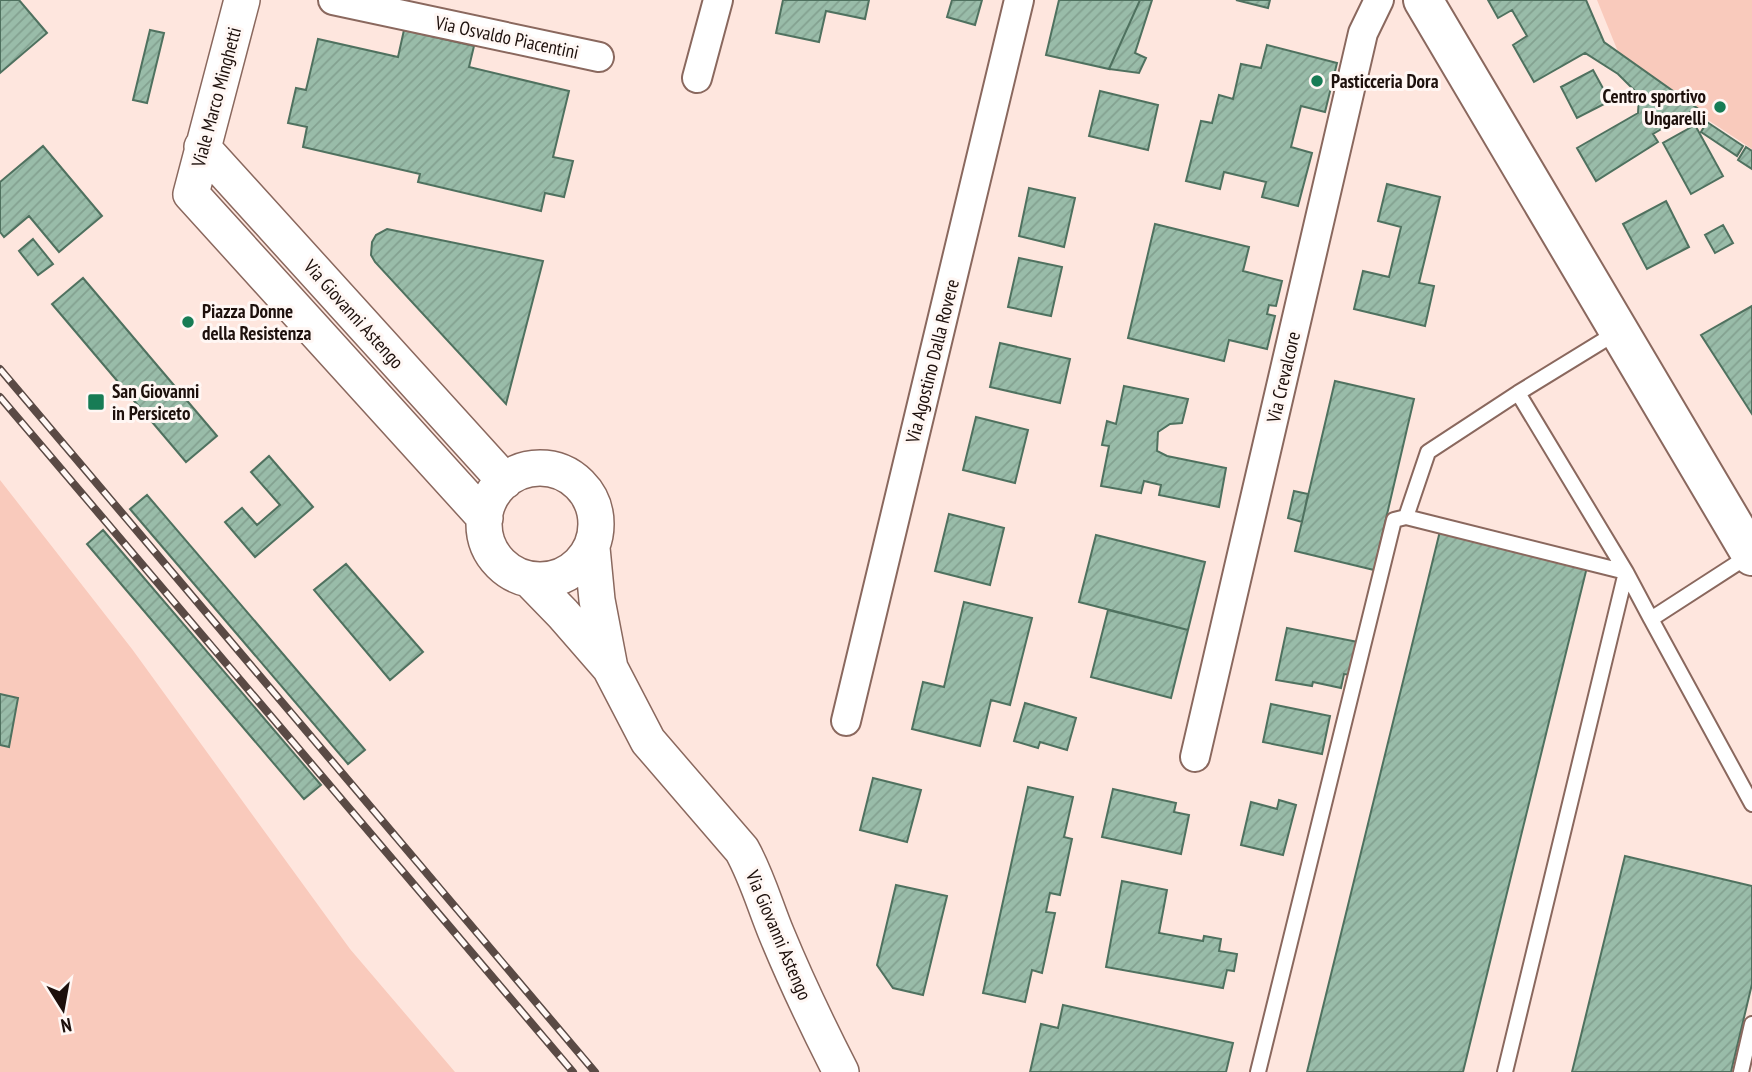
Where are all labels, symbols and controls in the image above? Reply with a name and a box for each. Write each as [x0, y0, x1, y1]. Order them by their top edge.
street label: Via Osvaldo Piacentini [432, 10, 581, 64]
street label: Viale Marco Minghetti [186, 24, 246, 171]
place label: Pasticceria Dora [1331, 69, 1439, 93]
marker: Pasticceria Dora [1309, 73, 1325, 89]
place label: Centro sportivo Ungarelli [1602, 84, 1706, 130]
marker: Centro sportivo Ungarelli [1712, 99, 1728, 115]
street label: Via Giovanni Astengo [298, 254, 409, 373]
street label: Via Agostino Dalla Rovere [900, 276, 964, 447]
place label: Piazza Donne della Resistenza [202, 299, 311, 345]
marker: Piazza Donne della Resistenza [180, 314, 196, 330]
street label: Via Crevalcore [1261, 329, 1305, 426]
place label: San Giovanni in Persiceto [112, 379, 199, 425]
marker: San Giovanni in Persiceto [86, 392, 106, 412]
street label: Via Giovanni Astengo [741, 866, 817, 1003]
north arrow [28, 974, 98, 1044]
text: N [59, 1013, 74, 1038]

